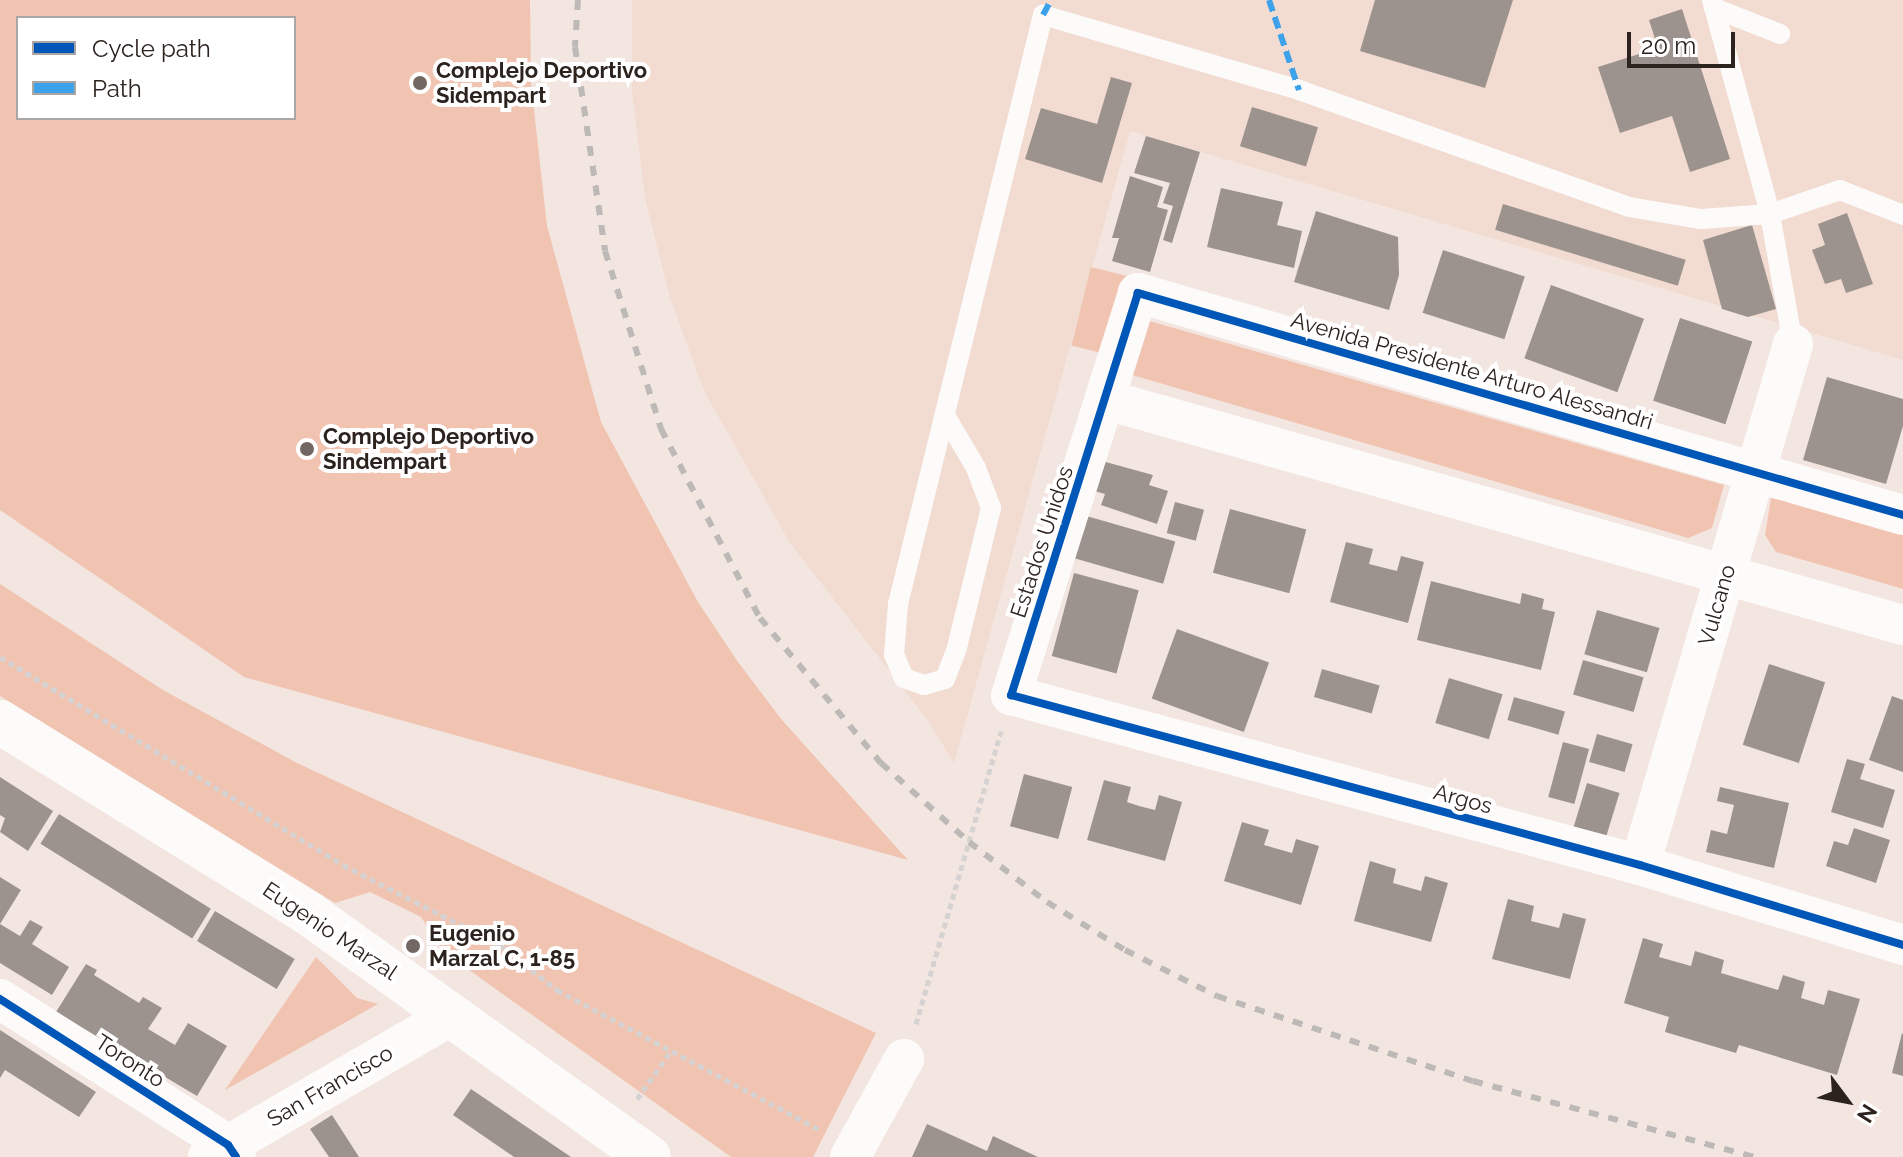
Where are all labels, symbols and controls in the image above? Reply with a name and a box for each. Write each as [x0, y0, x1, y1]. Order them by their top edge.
legend [16, 16, 296, 120]
scale bar [1631, 16, 1739, 66]
text: 20 m [1641, 31, 1696, 60]
text: Cycle path [92, 34, 211, 63]
place label: Complejo Deportivo Sidempart [436, 57, 647, 108]
text: Path [92, 74, 142, 103]
marker: Complejo Deportivo Sidempart [411, 74, 429, 92]
street label: Avenida Presidente Arturo Alessandri [1287, 306, 1657, 436]
place label: Complejo Deportivo Sindempart [323, 423, 534, 474]
marker: Complejo Deportivo Sindempart [298, 440, 316, 458]
street label: Estados Unidos [1005, 463, 1079, 621]
street label: Vulcano [1693, 561, 1741, 649]
street label: Argos [1431, 779, 1495, 819]
street label: Eugenio Marzal [258, 876, 402, 986]
place label: Eugenio Marzal C, 1-85 [429, 920, 576, 972]
marker: Eugenio Marzal C, 1-85 [404, 937, 422, 955]
street label: Toronto [90, 1029, 170, 1093]
street label: San Francisco [262, 1039, 398, 1133]
north arrow [1807, 1061, 1887, 1141]
text: N [1852, 1100, 1883, 1128]

